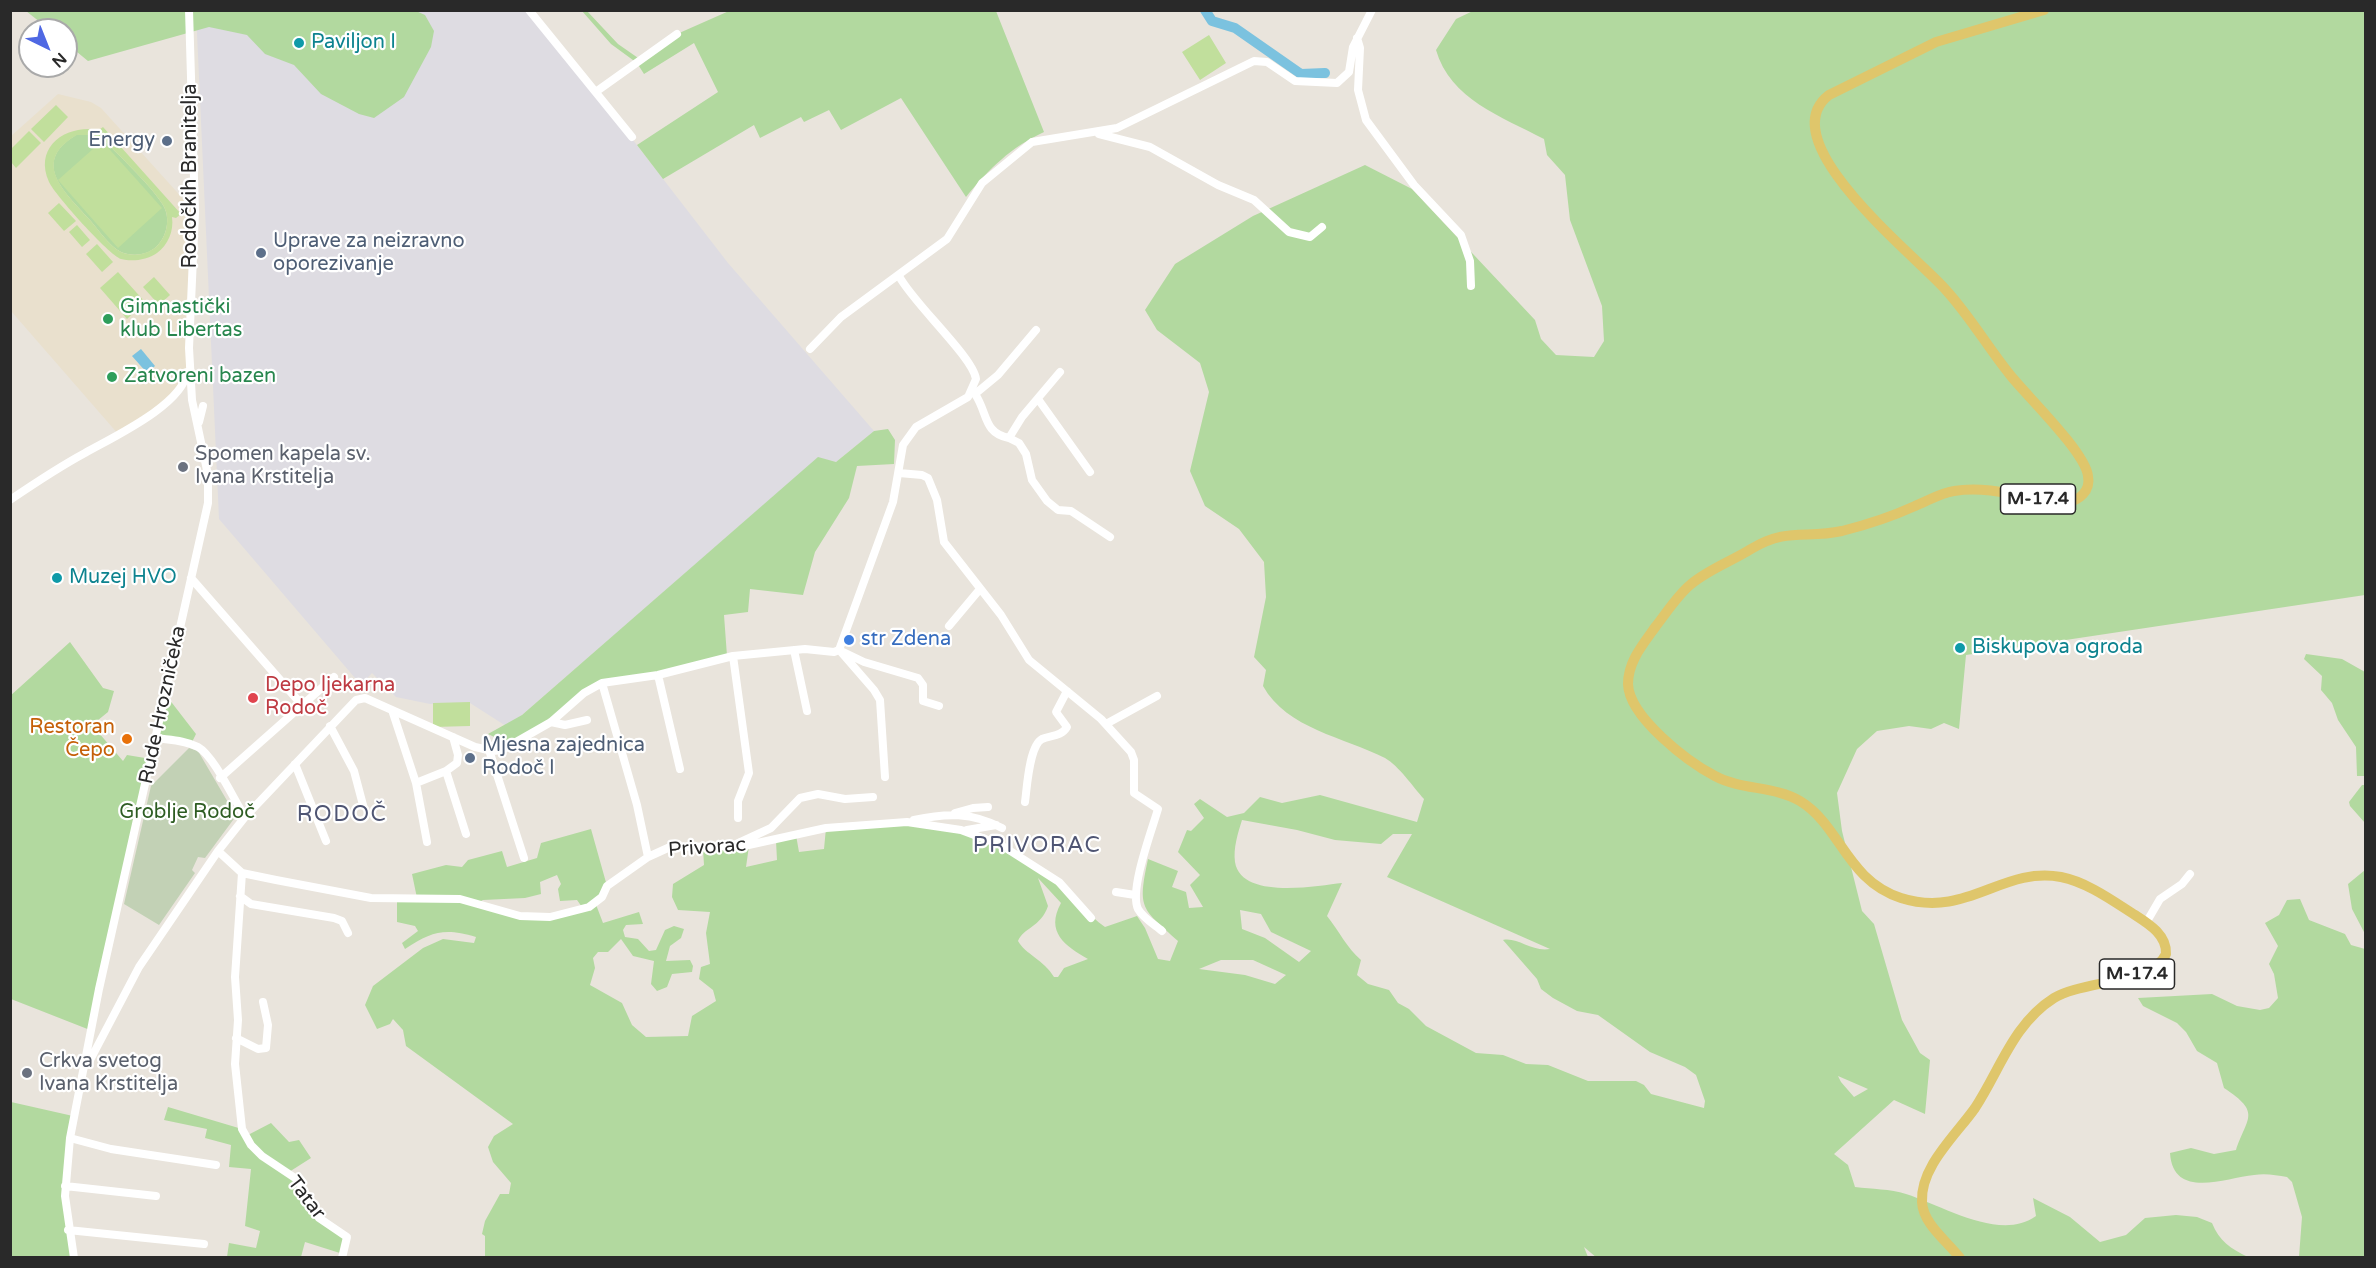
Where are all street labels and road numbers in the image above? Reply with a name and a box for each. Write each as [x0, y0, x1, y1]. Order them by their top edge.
street label: Rodočkih Branitelja [179, 84, 203, 268]
road number: M-17.4 [2000, 484, 2076, 514]
street label: Rude Hrozničeka [135, 624, 191, 786]
street label: Privorac [667, 833, 747, 863]
road number: M-17.4 [2100, 959, 2174, 989]
street label: Tatar [282, 1172, 330, 1224]

